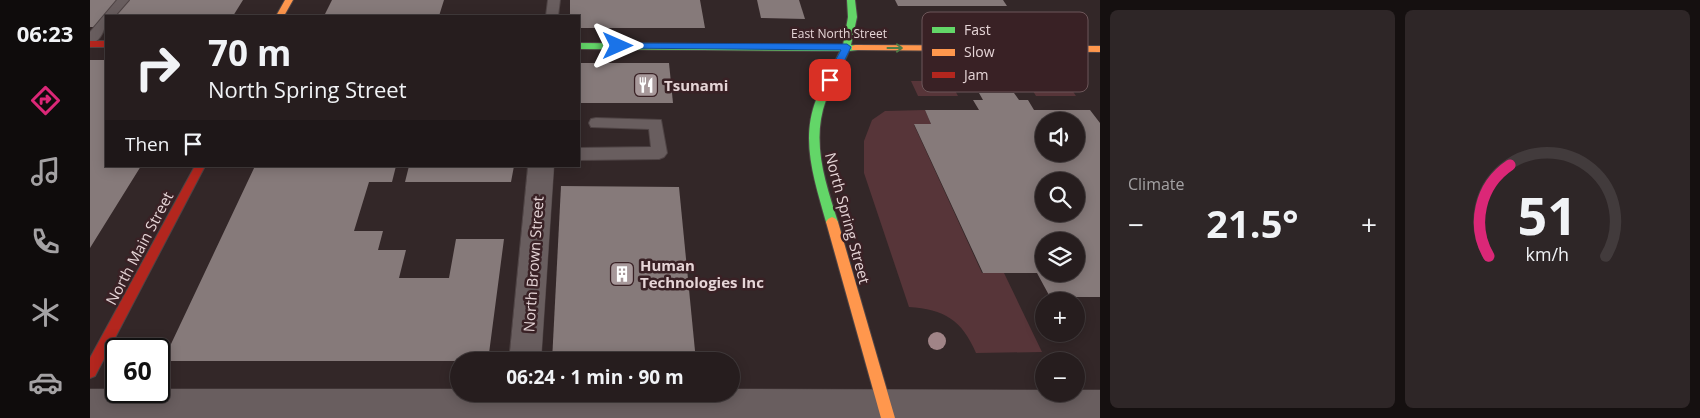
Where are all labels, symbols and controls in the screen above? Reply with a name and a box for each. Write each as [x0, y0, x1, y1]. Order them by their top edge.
legend [922, 12, 1088, 92]
text: 06:23 [17, 18, 73, 48]
position arrow [591, 19, 643, 71]
text: Fast [964, 20, 991, 39]
street label: East North Street [791, 25, 887, 42]
text: 70 m [208, 29, 291, 76]
icon: right [125, 35, 190, 100]
text: Slow [964, 42, 995, 61]
one-way arrow [887, 43, 903, 53]
pin [809, 59, 851, 101]
text: Jam [962, 65, 989, 84]
icon: arrive [816, 66, 844, 94]
restaurant icon: Tsunami [633, 72, 659, 98]
text: North Spring Street [208, 74, 407, 104]
place label: Tsunami [664, 75, 728, 95]
icon: directions [28, 83, 63, 118]
map controls [1035, 112, 1085, 402]
button: sound [1035, 112, 1085, 162]
icon: arrive [179, 130, 207, 158]
text: Then [125, 131, 169, 157]
street label: North Spring Street [821, 150, 875, 286]
icon: music [28, 154, 63, 189]
button: search [1035, 172, 1085, 222]
text: Climate [1128, 173, 1185, 195]
text: 51 [1518, 179, 1577, 250]
street label: North Main Street [101, 188, 177, 308]
street label: North Brown Street [518, 195, 548, 333]
text: 21.5° [1206, 197, 1299, 249]
text: − [1128, 205, 1144, 243]
text: + [1361, 205, 1377, 243]
icon: phone [28, 224, 63, 259]
button: layers [1035, 232, 1085, 282]
text: km/h [1526, 242, 1569, 266]
place label: Human Technologies Inc [640, 255, 764, 292]
building icon: Human Technologies Inc [609, 261, 635, 287]
button: + [1035, 292, 1085, 342]
icon: climate [28, 295, 63, 330]
speed limit sign: 60 [105, 338, 170, 403]
button: − [1035, 352, 1085, 402]
text: 06:24 · 1 min · 90 m [506, 364, 684, 390]
icon: car [28, 365, 63, 400]

